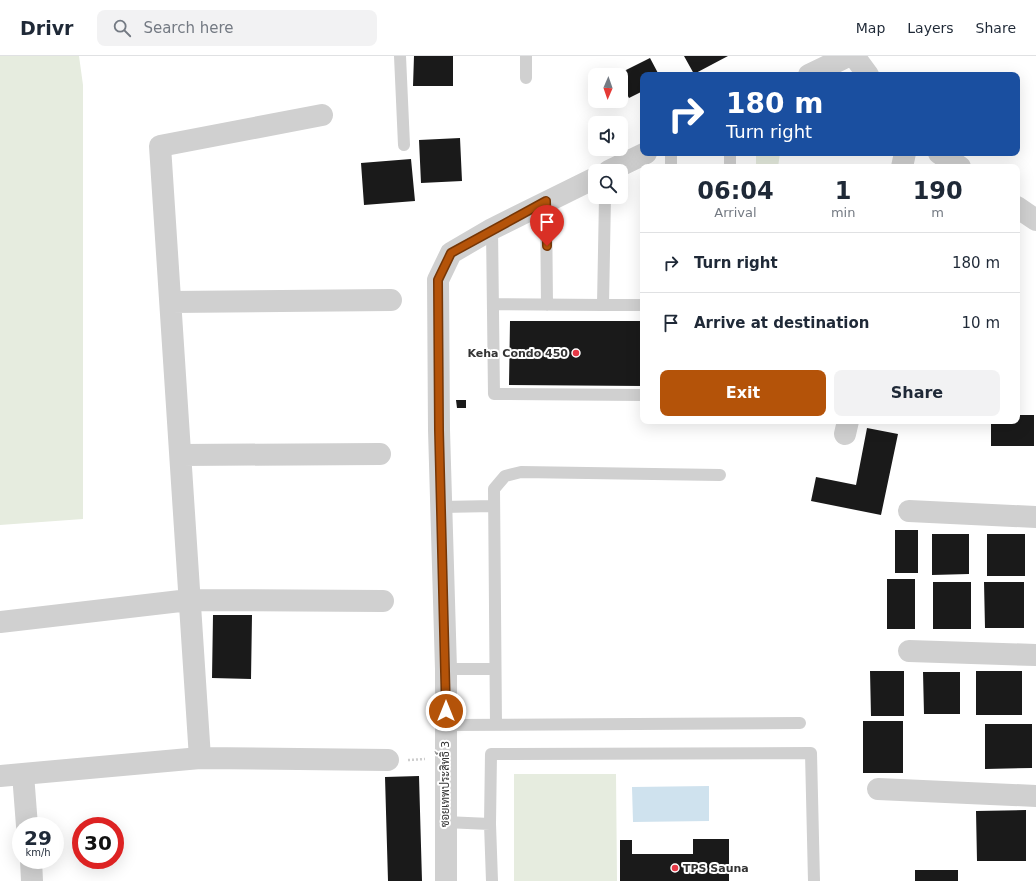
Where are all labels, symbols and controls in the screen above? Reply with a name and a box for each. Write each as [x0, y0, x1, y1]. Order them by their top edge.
search box [97, 10, 377, 46]
text: Drivr [20, 17, 73, 39]
icon: search [111, 17, 133, 39]
text: Search here [143, 19, 234, 37]
text: Map [856, 20, 885, 36]
text: Layers [907, 20, 954, 36]
text: Share [976, 20, 1016, 36]
north arrow [588, 68, 628, 108]
map controls [588, 68, 628, 204]
text: 180 m [726, 87, 823, 120]
icon: right [660, 88, 712, 140]
button: sound [588, 116, 628, 156]
text: Turn right [726, 121, 812, 142]
button: search [588, 164, 628, 204]
text: 06:04 [697, 177, 774, 205]
text: 1 [835, 177, 851, 205]
text: 190 [913, 177, 963, 205]
pin [530, 205, 564, 246]
text: Arrival [714, 205, 757, 220]
text: min [831, 205, 855, 220]
text: m [931, 205, 944, 220]
icon: arrive [536, 211, 558, 233]
icon: right [660, 252, 682, 274]
text: Turn right [694, 254, 778, 272]
text: 180 m [952, 254, 1000, 272]
icon: arrive [660, 312, 682, 334]
text: Arrive at destination [694, 314, 869, 332]
text: 10 m [962, 314, 1000, 332]
place label: Keha Condo 450 [467, 347, 568, 360]
marker: Keha Condo 450 [571, 348, 581, 358]
button: Exit [660, 370, 826, 416]
button: Share [834, 370, 1000, 416]
position arrow [425, 690, 467, 732]
street label: ซอยเทพประสิทธิ์ 3 [434, 741, 452, 827]
speed limit sign: 30 [72, 817, 124, 869]
text: 29 [24, 826, 52, 850]
text: km/h [25, 847, 51, 858]
place label: TPS Sauna [683, 862, 749, 875]
marker: TPS Sauna [670, 863, 680, 873]

